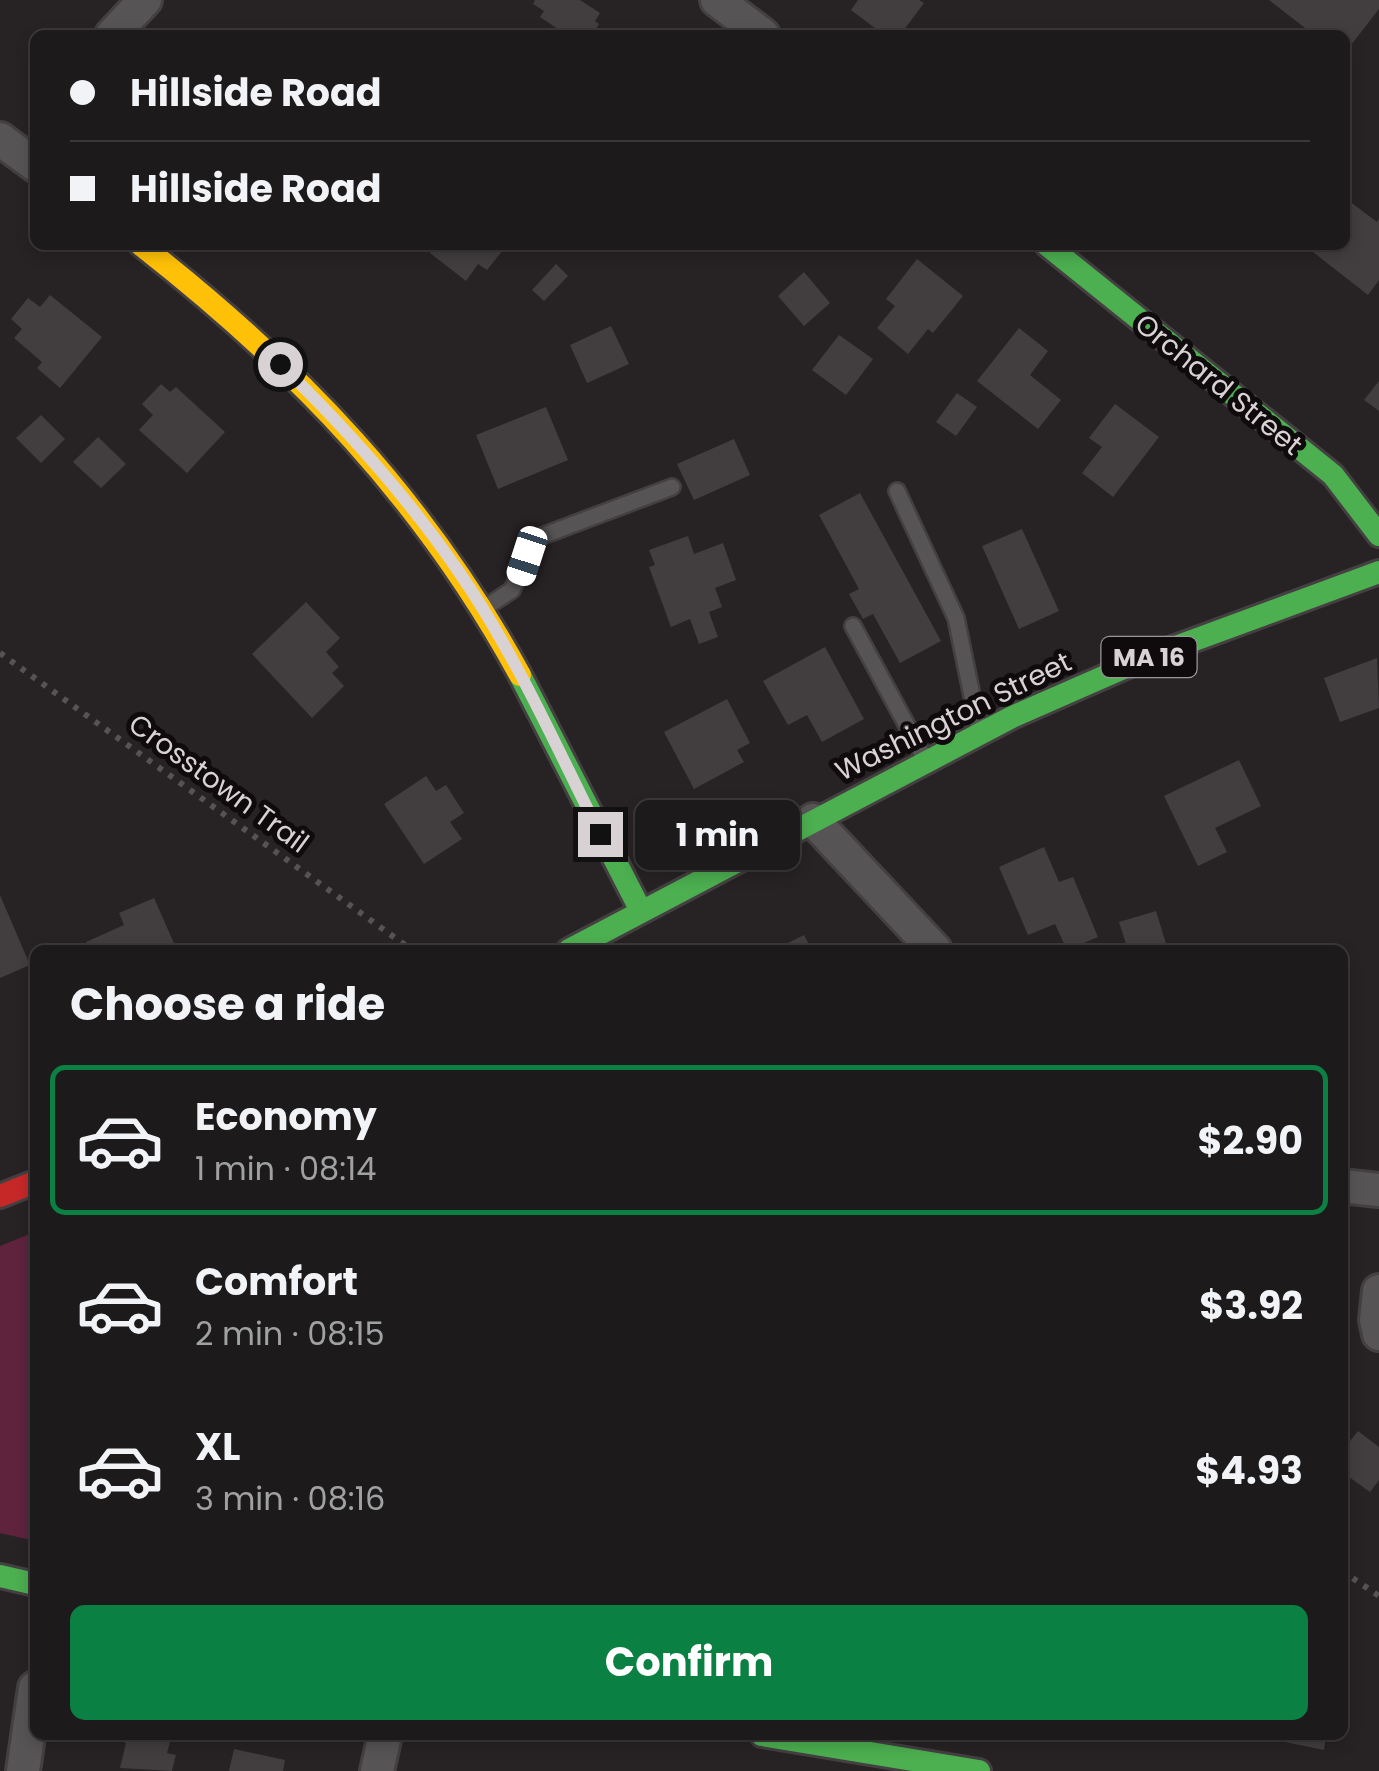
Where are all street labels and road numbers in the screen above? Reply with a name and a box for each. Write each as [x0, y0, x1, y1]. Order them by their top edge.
street label: Orchard Street [1127, 305, 1311, 464]
road number: MA 16 [1102, 637, 1196, 677]
street label: Washington Street [829, 642, 1078, 791]
street label: Crosstown Trail [121, 705, 317, 862]

